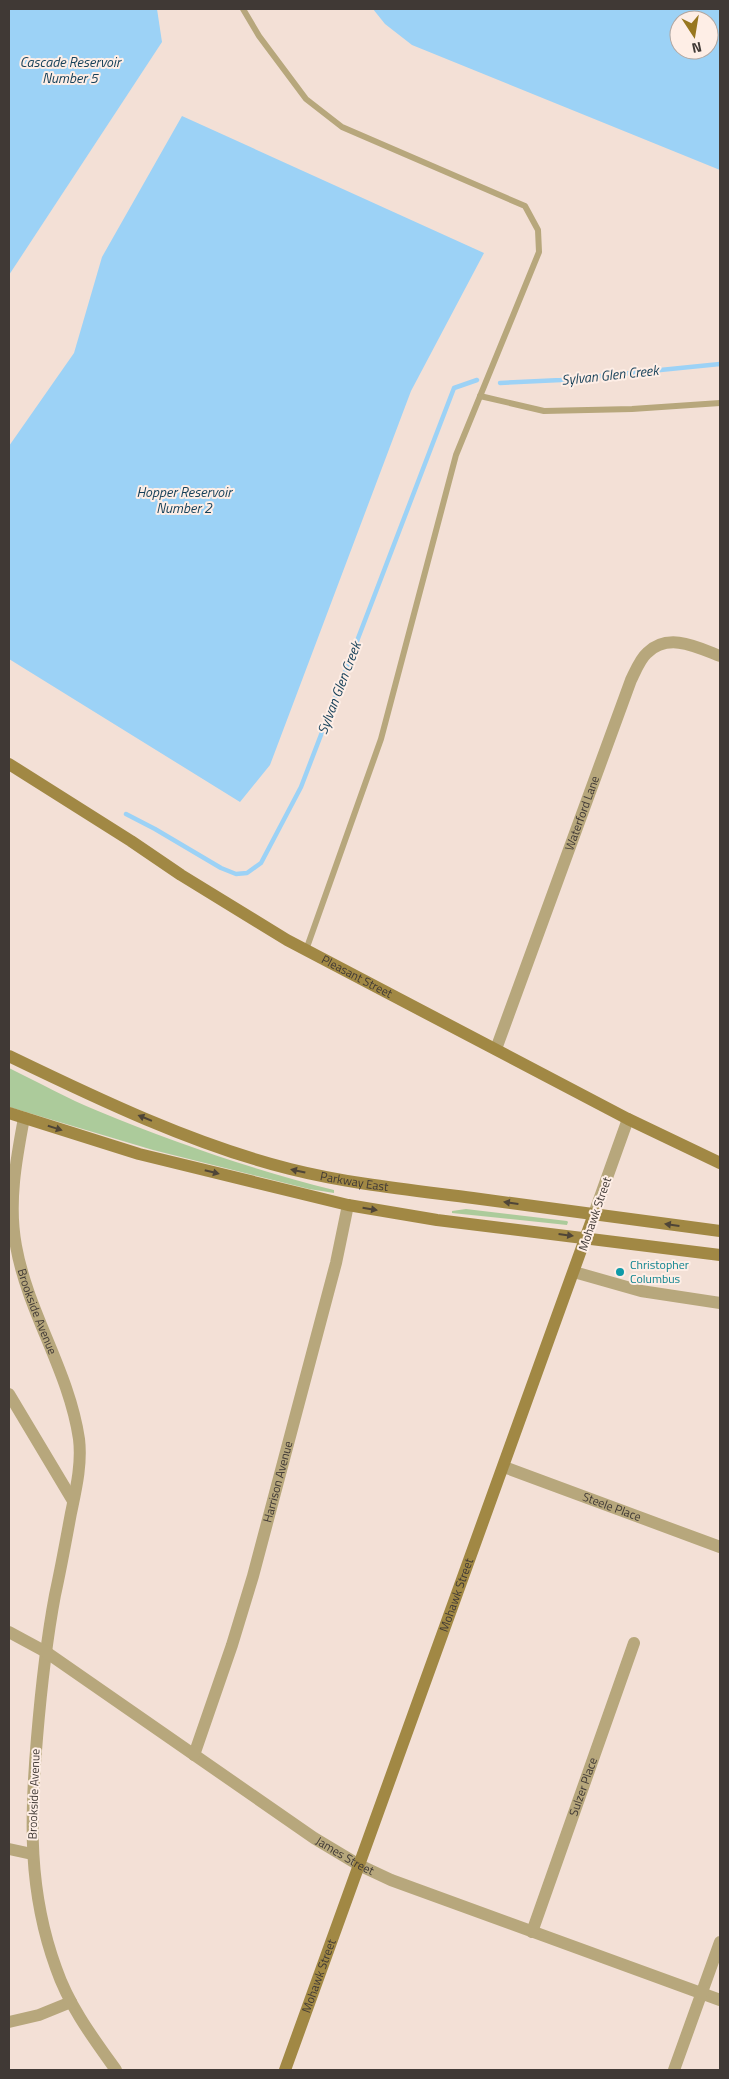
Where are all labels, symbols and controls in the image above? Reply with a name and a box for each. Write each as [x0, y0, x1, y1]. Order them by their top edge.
north arrow [669, 10, 719, 60]
text: N [690, 37, 704, 59]
water label: Cascade Reservoir Number 5 [20, 51, 122, 88]
water label: Sylvan Glen Creek [560, 359, 661, 390]
water label: Hopper Reservoir Number 2 [136, 481, 233, 518]
water label: Sylvan Glen Creek [311, 637, 366, 737]
street label: Waterford Lane [559, 773, 604, 853]
street label: Pleasant Street [318, 950, 397, 1003]
one-way arrow [138, 1114, 152, 1122]
one-way arrow [48, 1125, 63, 1132]
street label: Parkway East [319, 1166, 390, 1196]
one-way arrow [291, 1167, 306, 1175]
one-way arrow [204, 1168, 219, 1176]
street label: Mohawk Street [573, 1173, 616, 1253]
one-way arrow [503, 1199, 519, 1207]
one-way arrow [362, 1205, 378, 1213]
one-way arrow [664, 1221, 680, 1229]
one-way arrow [558, 1231, 574, 1239]
place label: Christopher Columbus [630, 1255, 689, 1288]
street label: Brookside Avenue [13, 1266, 62, 1357]
marker: Christopher Columbus [614, 1266, 626, 1278]
street label: Harrison Avenue [258, 1439, 297, 1525]
street label: Steele Place [580, 1487, 644, 1526]
street label: Mohawk Street [434, 1554, 478, 1634]
street label: Brookside Avenue [22, 1748, 45, 1840]
street label: Sulzer Place [564, 1755, 602, 1819]
street label: James Street [312, 1831, 378, 1880]
street label: Mohawk Street [296, 1935, 341, 2015]

